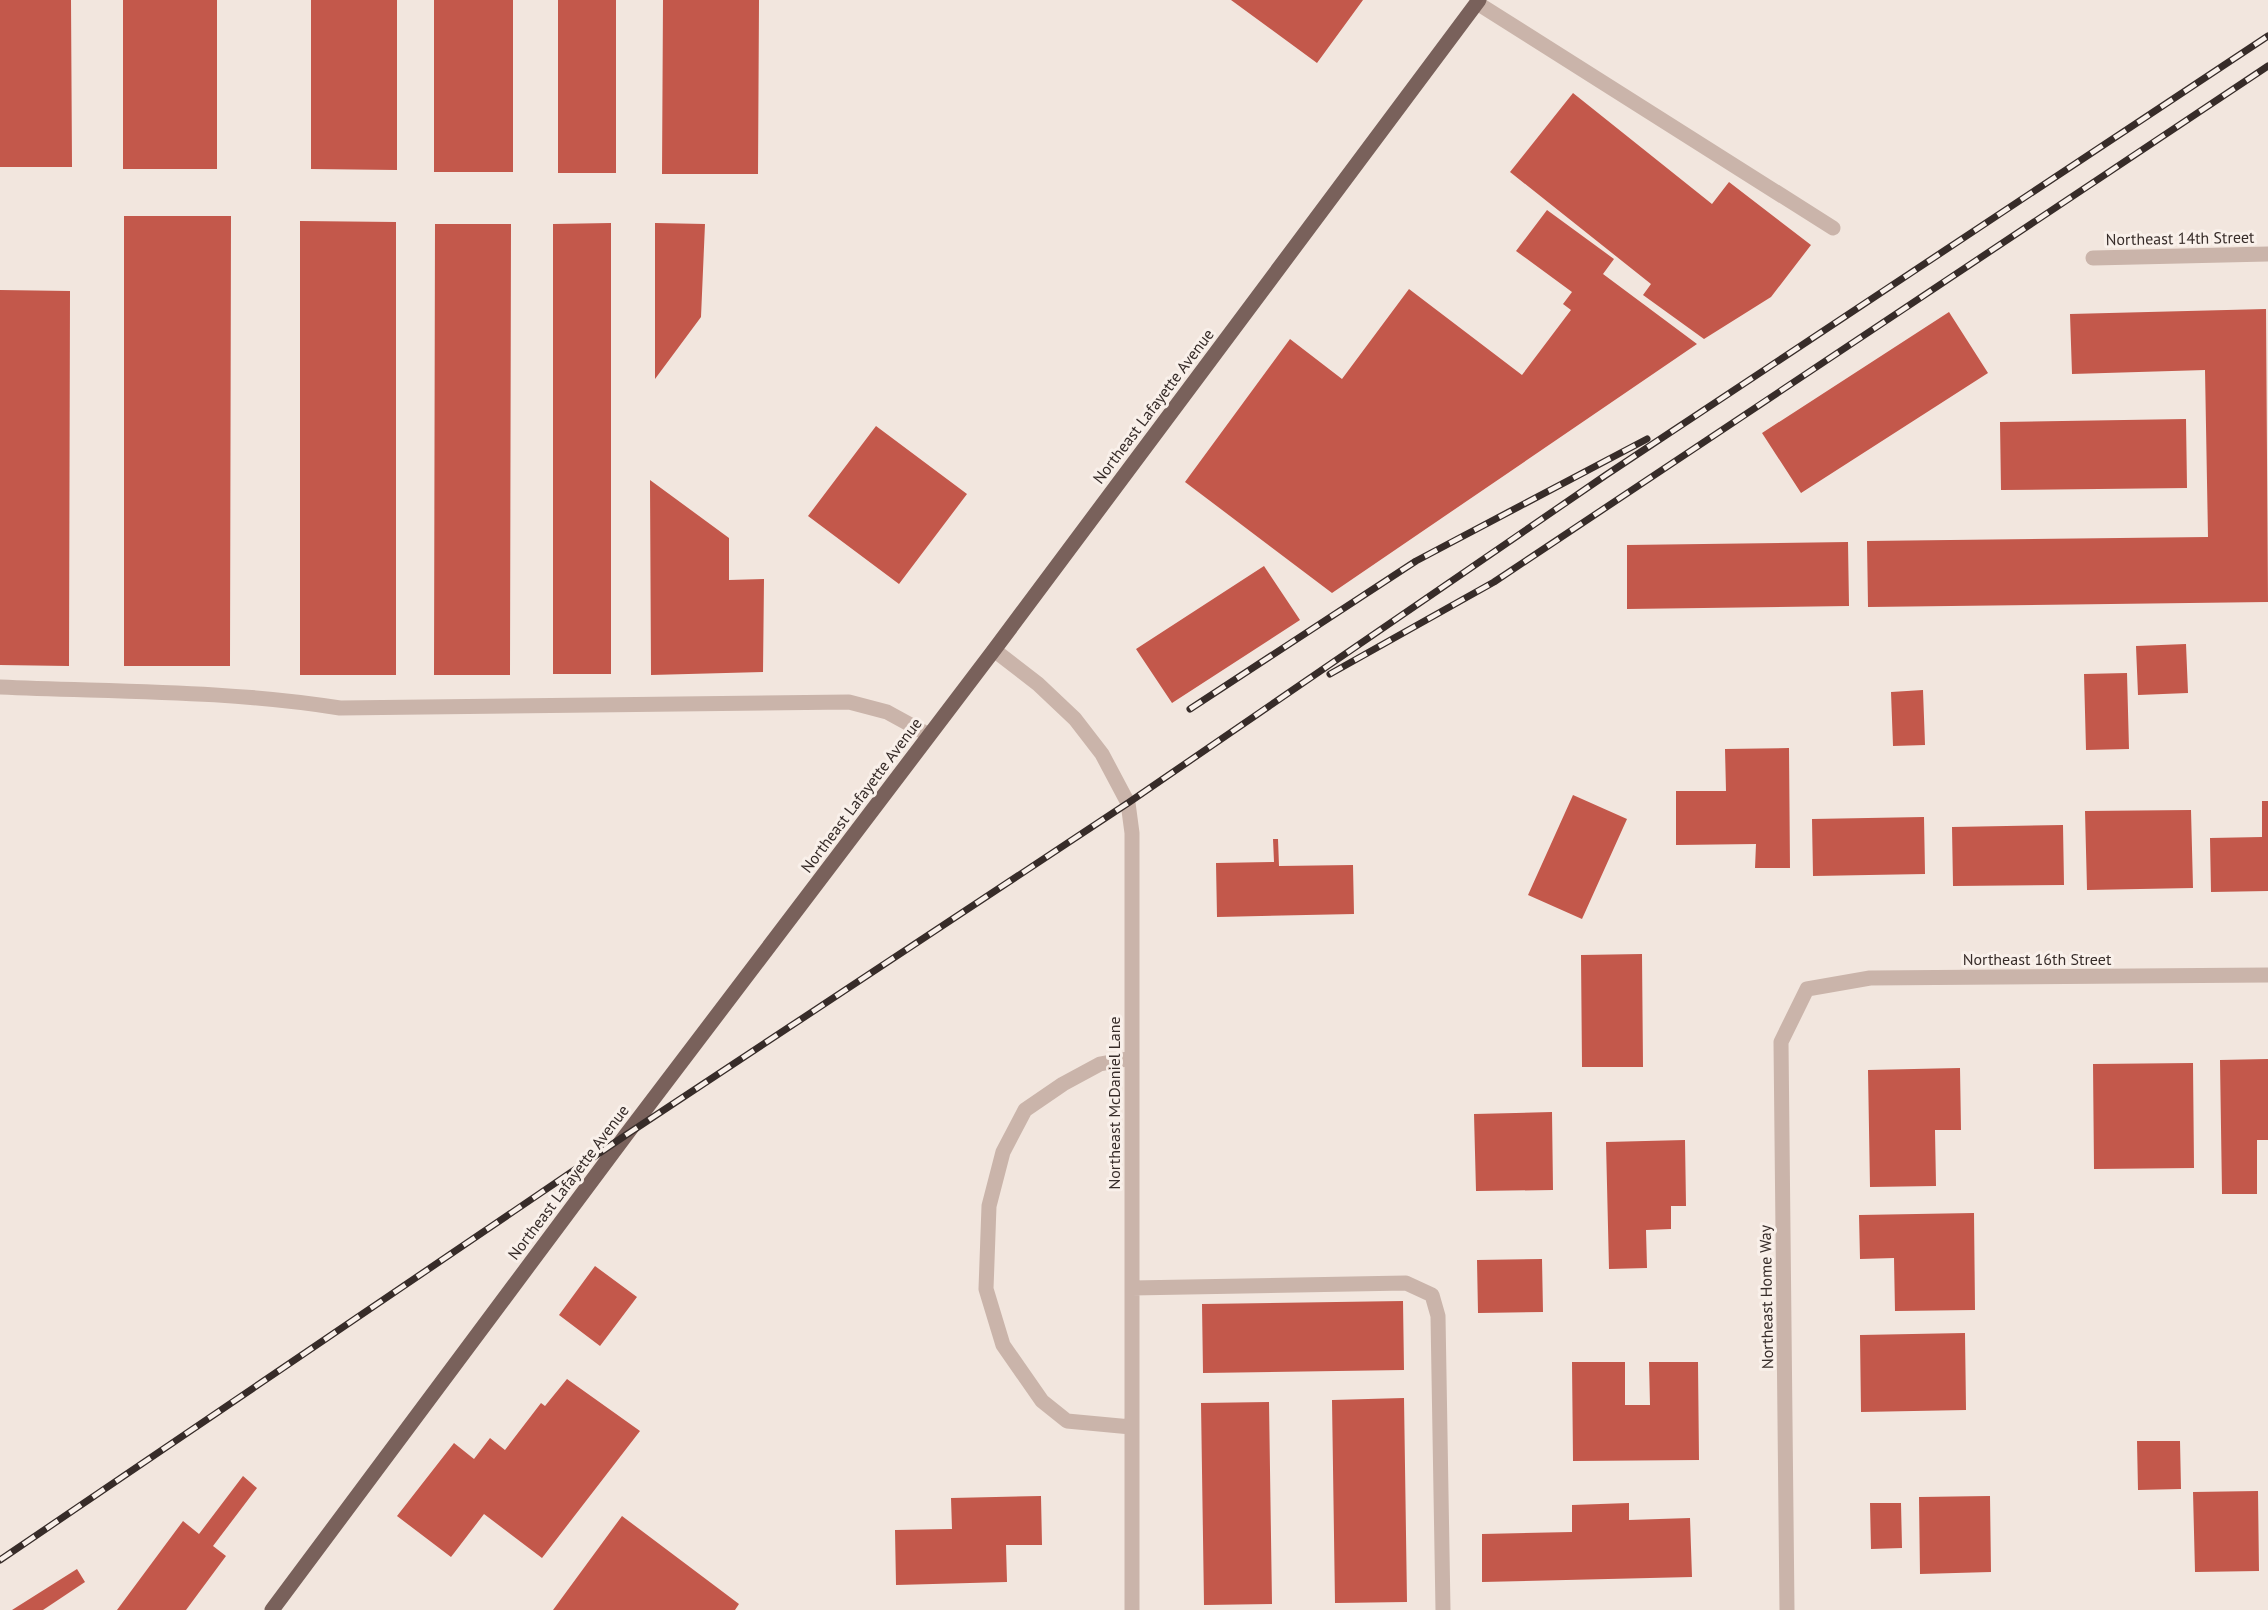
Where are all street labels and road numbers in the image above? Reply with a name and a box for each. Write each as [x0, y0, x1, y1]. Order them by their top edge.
street label: Northeast 14th Street [2105, 227, 2255, 249]
street label: Northeast Lafayette Avenue [1088, 325, 1218, 487]
street label: Northeast Lafayette Avenue [796, 714, 926, 876]
street label: Northeast 16th Street [1963, 949, 2112, 969]
street label: Northeast McDaniel Lane [1104, 1016, 1124, 1190]
street label: Northeast Lafayette Avenue [503, 1101, 633, 1263]
street label: Northeast Home Way [1755, 1224, 1777, 1369]

